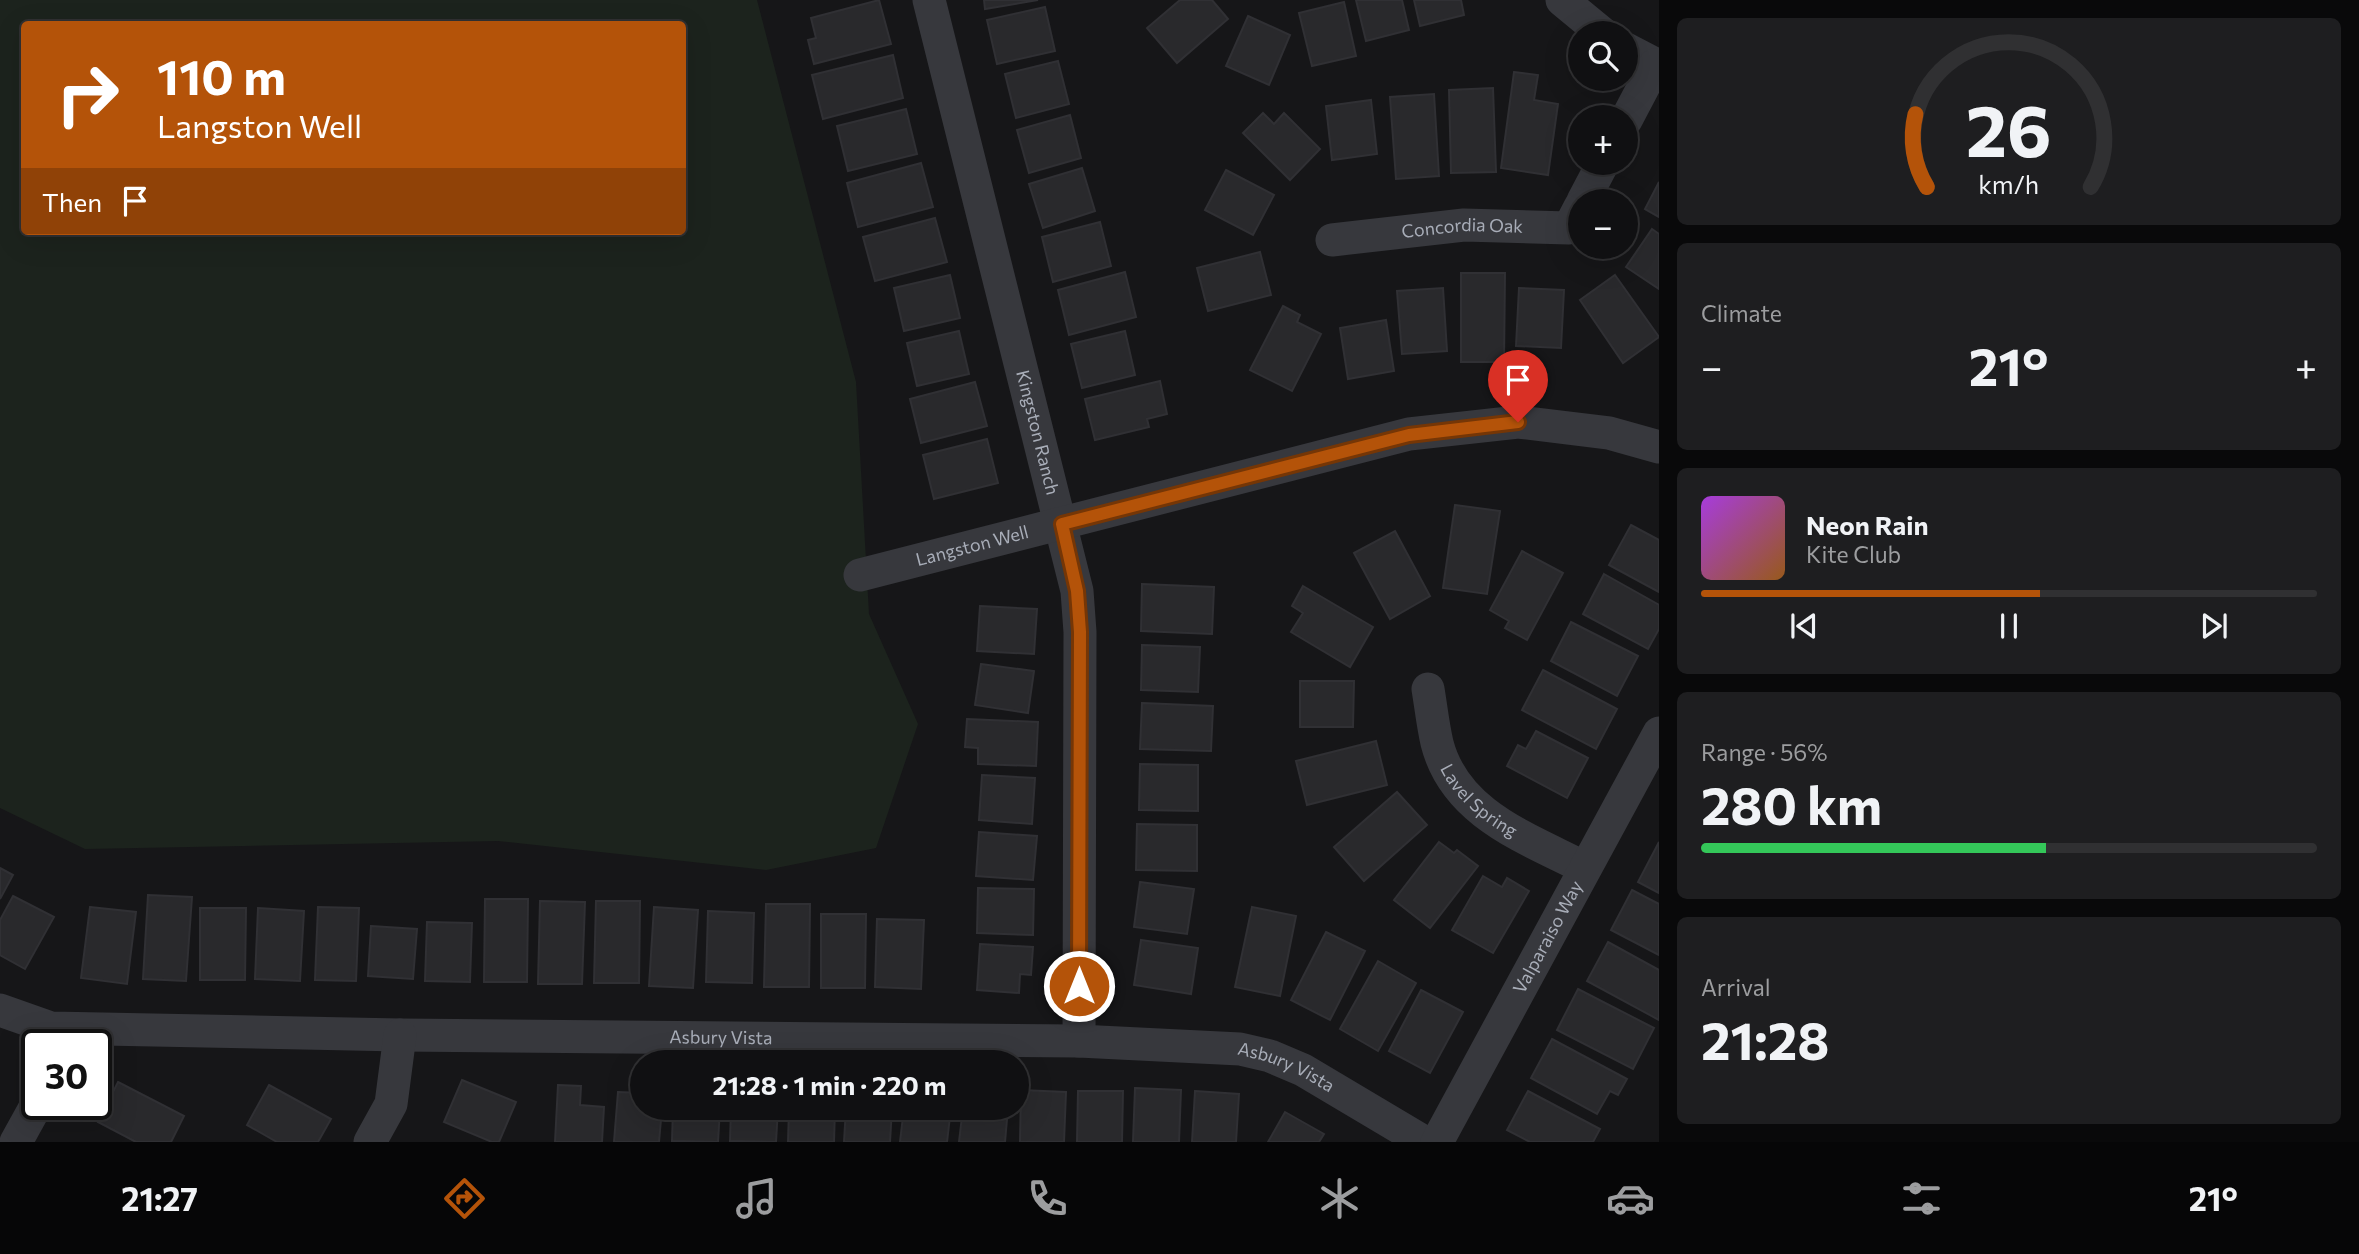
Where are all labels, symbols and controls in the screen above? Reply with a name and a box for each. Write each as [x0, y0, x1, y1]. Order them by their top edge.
map controls [1568, 21, 1638, 259]
button: search [1568, 21, 1638, 91]
text: 110 m [157, 45, 286, 105]
icon: right [42, 49, 133, 140]
text: 26 [1966, 84, 2052, 173]
text: Langston Well [157, 105, 362, 145]
button: + [1568, 105, 1638, 175]
text: km/h [1979, 169, 2039, 199]
icon: arrive [116, 182, 154, 220]
text: Then [42, 186, 102, 217]
button: − [1568, 189, 1638, 259]
street label: Concordia Oak [1400, 213, 1524, 242]
text: Climate [1701, 299, 1782, 327]
text: 21° [1969, 333, 2048, 397]
text: − [1701, 342, 1723, 389]
text: + [2295, 342, 2317, 389]
pin [1488, 350, 1548, 422]
icon: arrive [1499, 361, 1537, 399]
street label: Kingston Ranch [1012, 368, 1065, 497]
text: Neon Rain [1806, 509, 1929, 540]
street label: Langston Well [913, 520, 1031, 570]
text: Kite Club [1806, 540, 1901, 568]
icon: previous [1785, 607, 1823, 645]
icon: pause [1990, 607, 2028, 645]
icon: next [2195, 607, 2233, 645]
text: Range · 56% [1701, 738, 1828, 766]
street label: Lavel Spring [1436, 760, 1522, 842]
text: 280 km [1701, 772, 1882, 836]
street label: Valparaiso Way [1508, 877, 1587, 997]
position arrow [1042, 949, 1116, 1023]
text: Arrival [1701, 973, 1771, 1001]
text: 21:28 [1701, 1007, 1829, 1071]
street label: Asbury Vista [669, 1025, 773, 1048]
speed limit sign: 30 [21, 1029, 112, 1120]
street label: Asbury Vista [1236, 1037, 1339, 1096]
text: 21:28 · 1 min · 220 m [713, 1069, 946, 1100]
icon: directions [440, 1174, 489, 1223]
icon: music [732, 1174, 781, 1223]
icon: phone [1023, 1174, 1072, 1223]
icon: climate [1315, 1174, 1364, 1223]
icon: car [1606, 1174, 1655, 1223]
icon: filters [1897, 1174, 1946, 1223]
text: 21:27 [121, 1178, 198, 1218]
text: 21° [2189, 1178, 2238, 1218]

